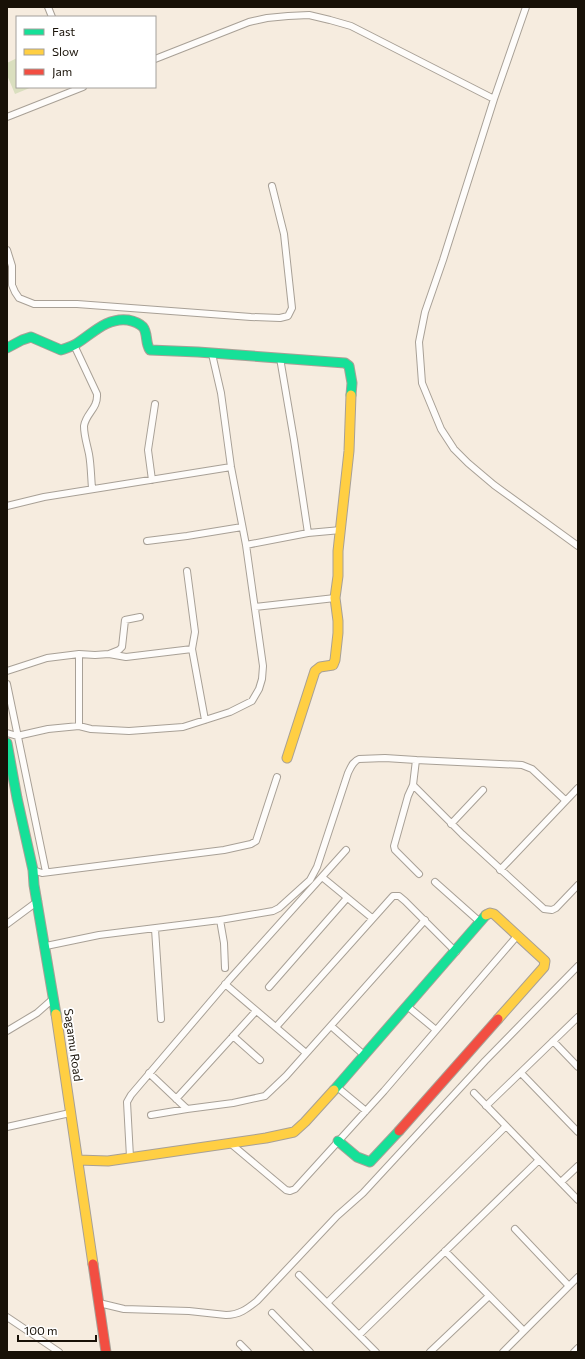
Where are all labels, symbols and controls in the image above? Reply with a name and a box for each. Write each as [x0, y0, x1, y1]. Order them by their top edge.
legend [16, 16, 156, 88]
text: Fast [52, 24, 75, 38]
text: Slow [52, 44, 79, 58]
text: Jam [52, 64, 72, 79]
street label: Sagamu Road [62, 1007, 86, 1082]
scale bar [18, 1317, 96, 1343]
text: 100 m [24, 1323, 58, 1337]

